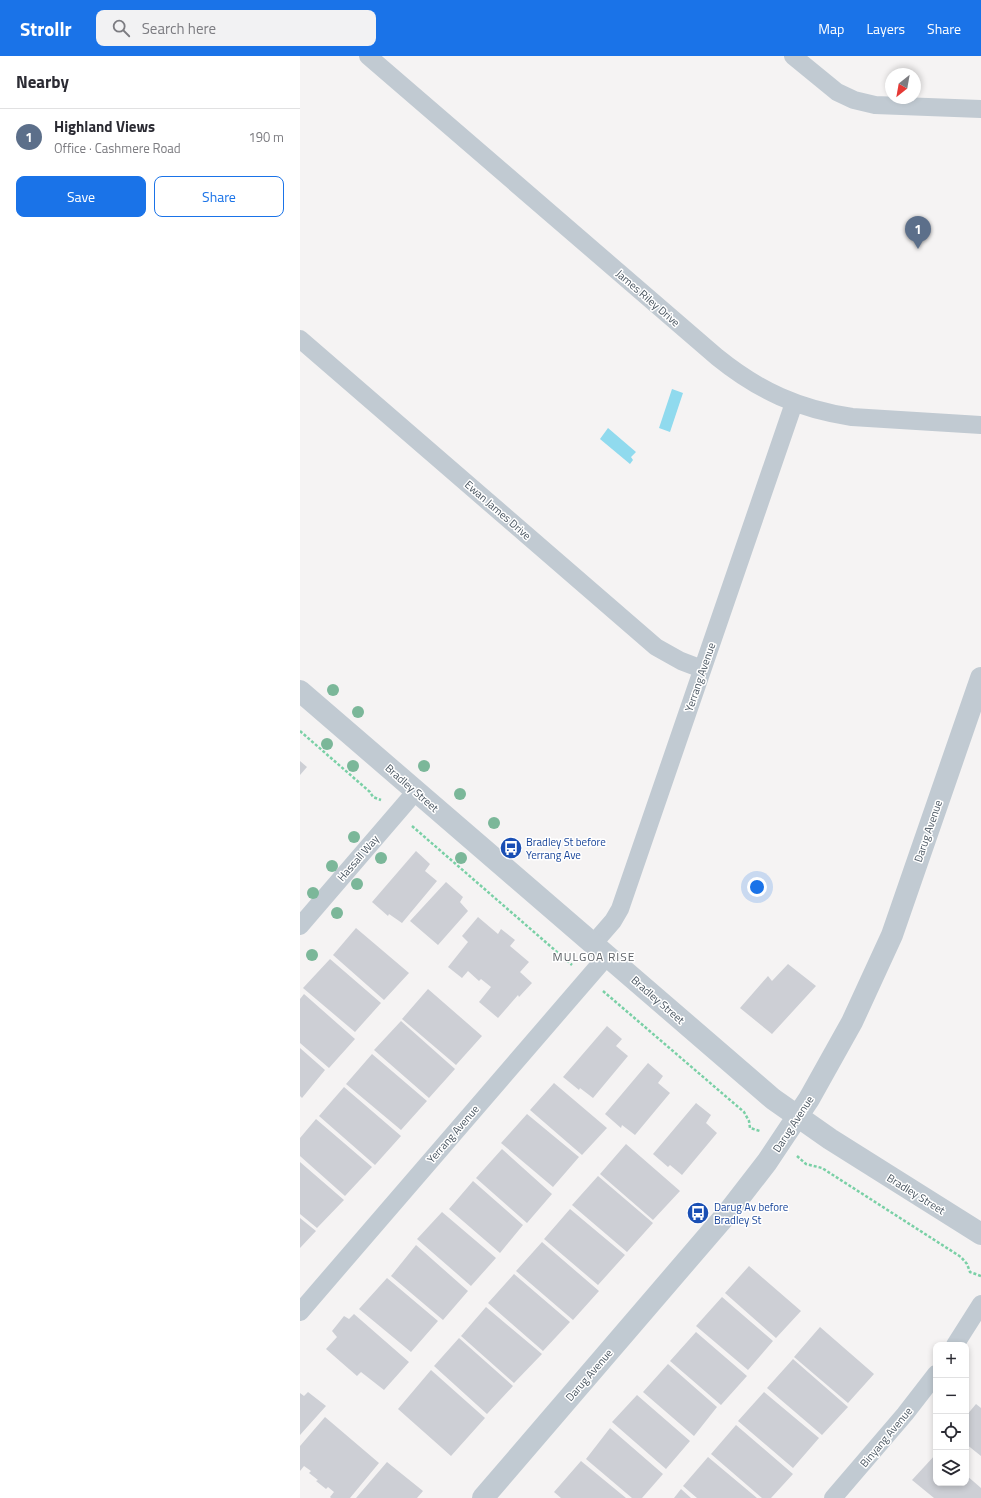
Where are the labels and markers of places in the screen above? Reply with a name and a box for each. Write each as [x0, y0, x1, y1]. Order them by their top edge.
pin: 1 [905, 216, 931, 249]
place label: Bradley St before Yerrang Ave [526, 834, 606, 863]
bus stop icon: Bradley St before Yerrang Ave [498, 835, 524, 861]
place label: Darug Av before Bradley St [714, 1199, 789, 1228]
bus stop icon: Darug Av before Bradley St [685, 1200, 711, 1226]

